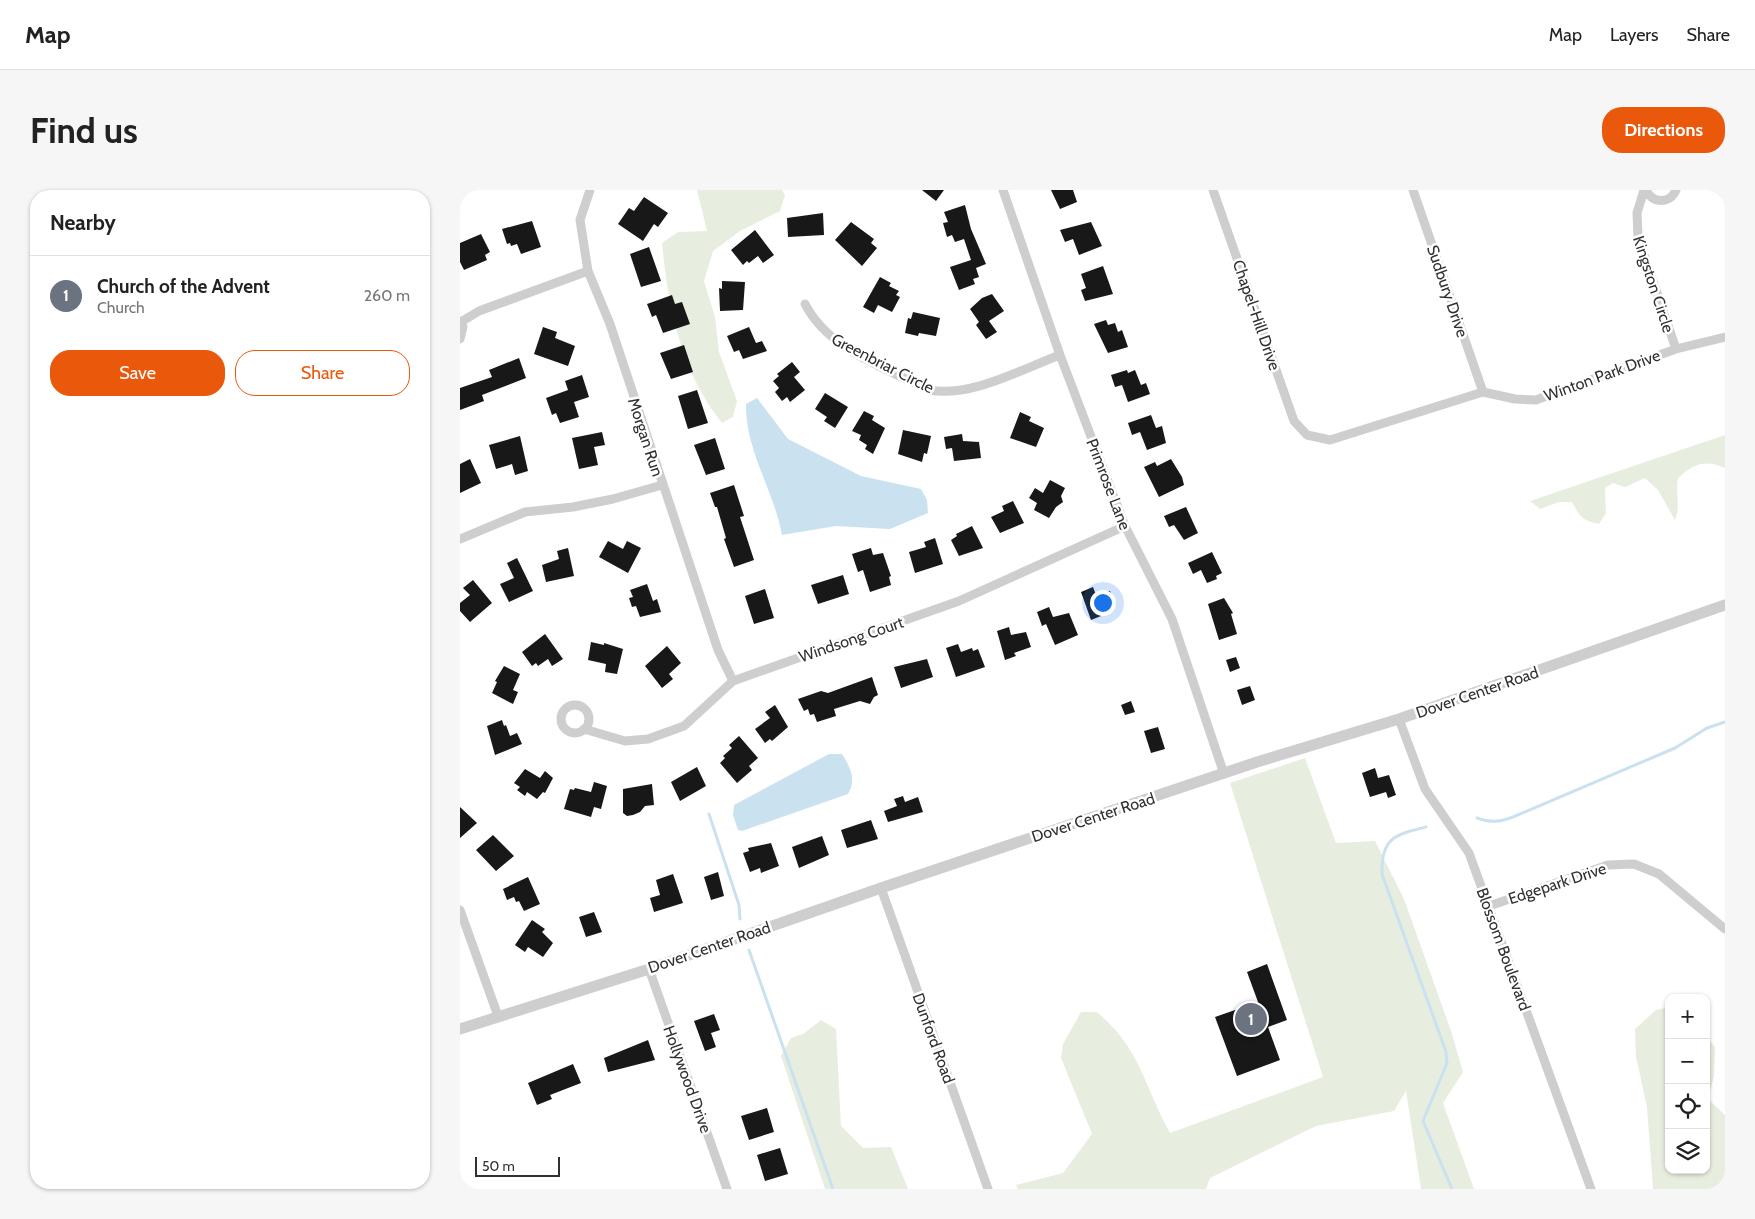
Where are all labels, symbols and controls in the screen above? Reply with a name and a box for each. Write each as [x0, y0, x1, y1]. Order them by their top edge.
text: Map [25, 20, 71, 49]
text: Map [1549, 24, 1582, 46]
text: Layers [1610, 24, 1659, 46]
text: Share [1687, 24, 1730, 46]
button: Directions [1602, 107, 1725, 153]
text: Find us [30, 109, 138, 152]
text: Nearby [50, 210, 116, 235]
street label: Kingston Circle [1629, 233, 1678, 335]
street label: Sudbury Drive [1423, 242, 1472, 340]
street label: Chapel-Hill Drive [1229, 257, 1284, 373]
text: Church of the Advent [97, 275, 270, 298]
text: 1 [63, 286, 69, 305]
text: 260 m [364, 286, 410, 305]
text: Church [97, 298, 145, 317]
street label: Greenbriar Circle [828, 330, 937, 397]
street label: Winton Park Drive [1541, 346, 1663, 405]
button: Save [50, 350, 225, 396]
button: Share [235, 350, 410, 396]
street label: Morgan Run [624, 395, 667, 479]
street label: Primrose Lane [1082, 436, 1135, 533]
your location [1090, 590, 1116, 616]
street label: Windsong Court [796, 612, 907, 666]
street label: Dover Center Road [1413, 663, 1541, 722]
street label: Dover Center Road [1029, 789, 1157, 846]
street label: Edgepark Drive [1506, 859, 1609, 908]
street label: Blossom Boulevard [1472, 885, 1535, 1013]
street label: Dover Center Road [645, 918, 773, 977]
street label: Dunford Road [908, 990, 959, 1086]
map controls [1665, 994, 1710, 1174]
button: + [1665, 994, 1710, 1039]
pin: 1 [1235, 1000, 1267, 1038]
street label: Hollywood Drive [659, 1023, 716, 1135]
button: − [1665, 1039, 1710, 1084]
button: locate [1665, 1084, 1710, 1129]
button: layers [1665, 1129, 1710, 1174]
scale bar [475, 1154, 560, 1177]
text: 50 m [482, 1157, 515, 1175]

